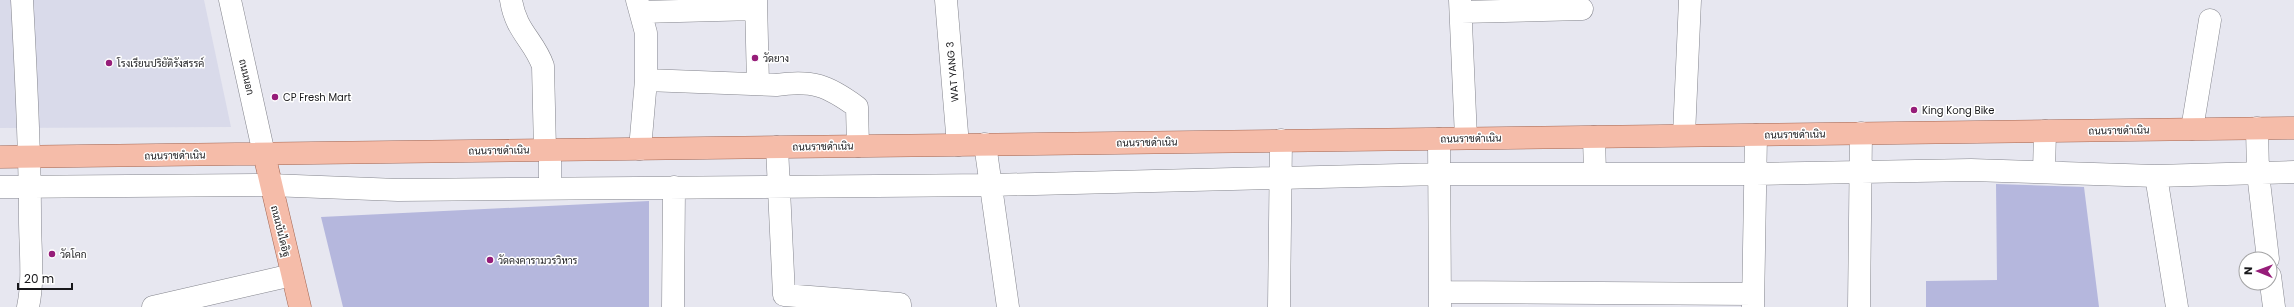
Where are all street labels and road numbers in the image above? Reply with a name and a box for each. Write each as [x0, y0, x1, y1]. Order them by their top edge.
street label: WAT YANG 3 [942, 41, 963, 103]
street label: ถนนนอก [235, 58, 258, 97]
street label: ถนนราชดำเนิน [2088, 122, 2150, 139]
street label: ถนนราชดำเนิน [1764, 126, 1826, 143]
street label: ถนนราชดำเนิน [1440, 130, 1502, 147]
street label: ถนนราชดำเนิน [1116, 134, 1178, 151]
street label: ถนนราชดำเนิน [792, 138, 854, 155]
street label: ถนนราชดำเนิน [468, 142, 530, 159]
street label: ถนนราชดำเนิน [144, 147, 206, 164]
street label: ถนนบันไดอิฐ [267, 204, 294, 258]

